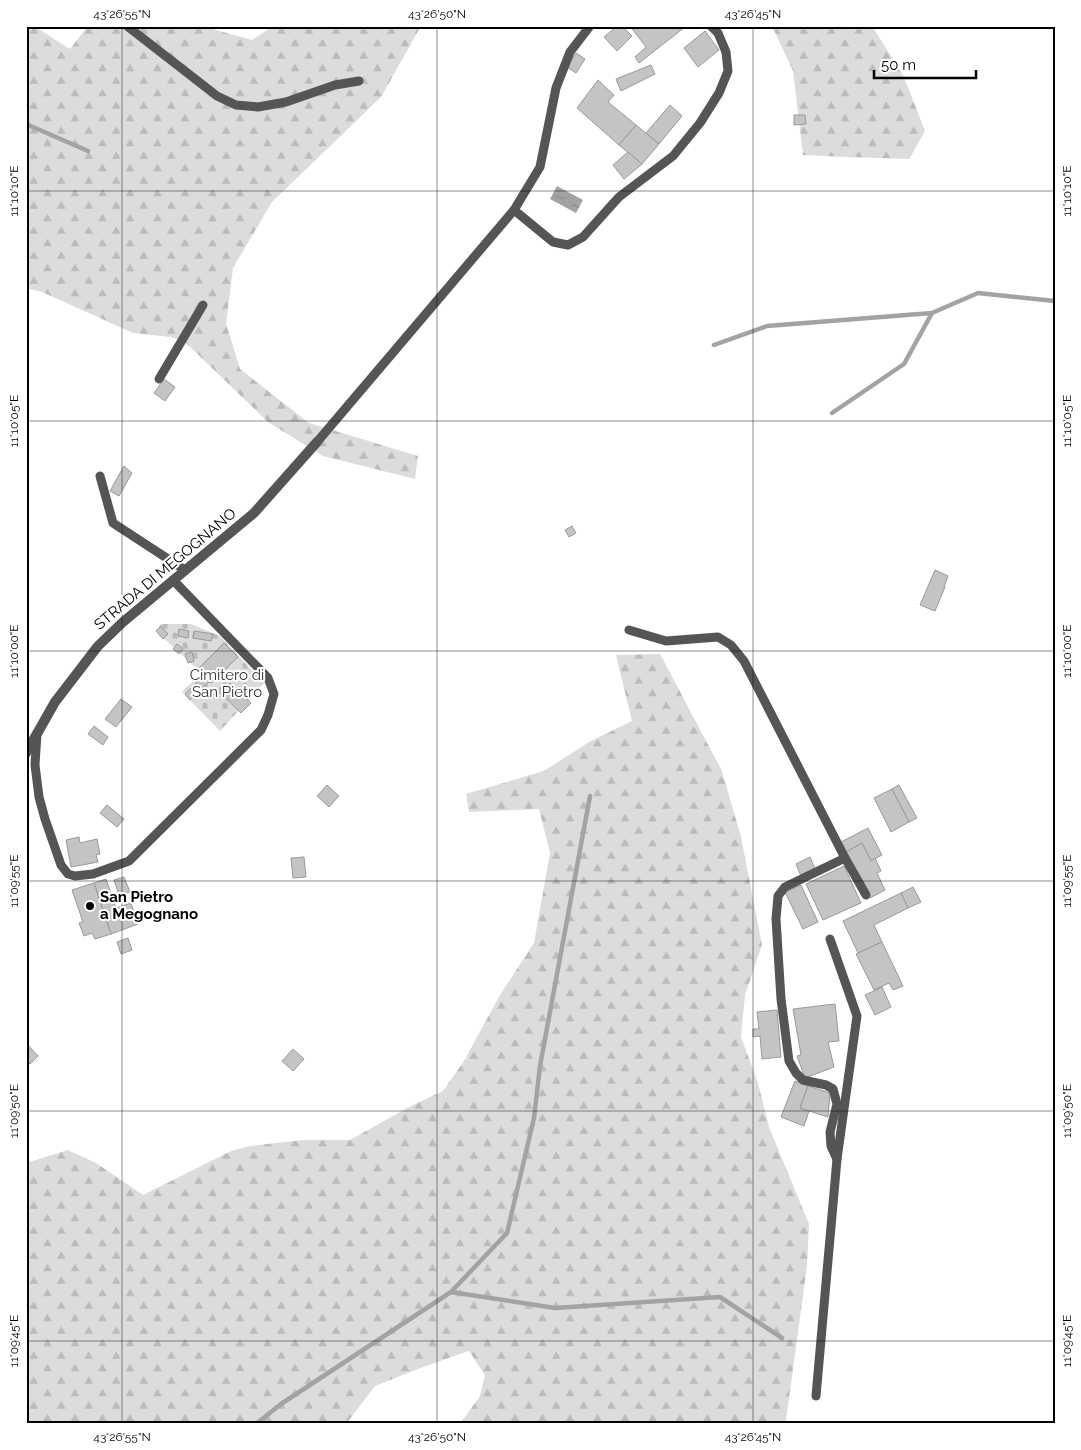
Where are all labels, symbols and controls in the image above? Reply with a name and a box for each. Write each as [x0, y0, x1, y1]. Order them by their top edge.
text: 43°26'55"N [93, 7, 151, 21]
text: 43°26'50"N [408, 7, 466, 21]
text: 43°26'45"N [725, 7, 781, 21]
scale bar [874, 48, 976, 80]
text: 50 m [881, 56, 916, 74]
text: 11°10'10"E [7, 165, 21, 217]
text: 11°10'10"E [1060, 165, 1074, 217]
text: 11°10'05"E [7, 395, 21, 447]
text: 11°10'05"E [1060, 395, 1074, 447]
street label: STRADA DI MEGOGNANO [90, 504, 240, 634]
text: 11°10'00"E [7, 624, 21, 678]
text: 11°10'00"E [1060, 624, 1074, 678]
park label: Cimitero di San Pietro [190, 666, 264, 701]
text: 11°09'55"E [7, 854, 21, 908]
text: 11°09'55"E [1060, 854, 1074, 908]
place label: San Pietro a Megognano [100, 888, 198, 923]
marker: San Pietro a Megognano [84, 900, 96, 912]
text: 11°09'50"E [7, 1084, 21, 1138]
text: 11°09'50"E [1060, 1084, 1074, 1138]
text: 11°09'45"E [7, 1315, 21, 1367]
text: 11°09'45"E [1060, 1315, 1074, 1367]
text: 43°26'55"N [93, 1430, 151, 1444]
text: 43°26'50"N [408, 1430, 466, 1444]
text: 43°26'45"N [725, 1430, 781, 1444]

